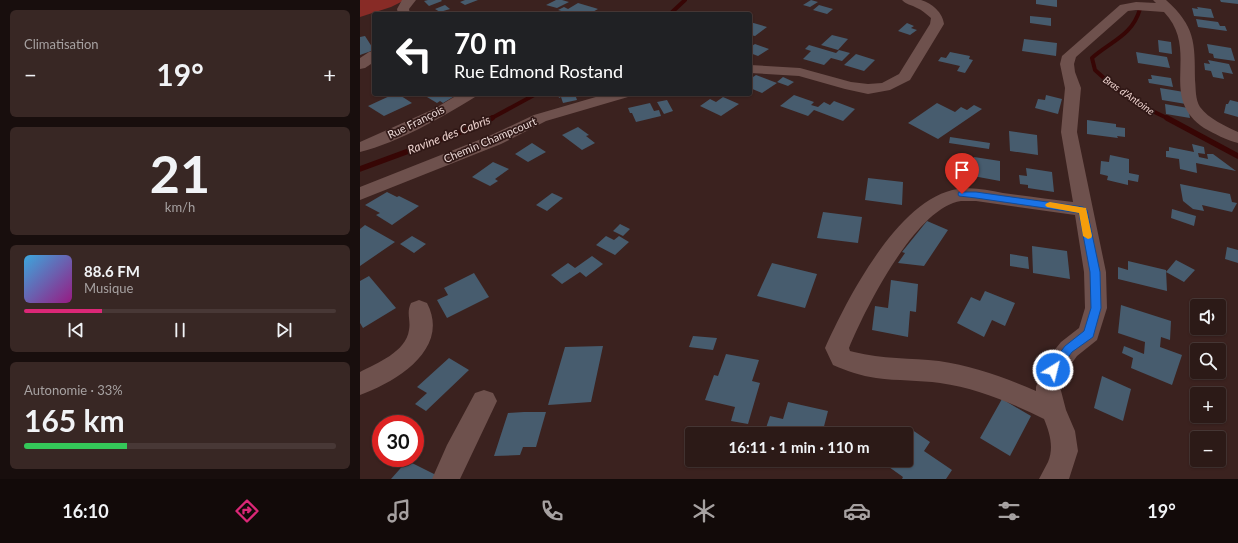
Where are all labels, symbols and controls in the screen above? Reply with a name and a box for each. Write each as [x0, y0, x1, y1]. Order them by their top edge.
text: 70 m [454, 26, 517, 60]
icon: left [388, 28, 440, 80]
text: Climatisation [24, 36, 99, 52]
text: 19° [156, 56, 204, 92]
text: Rue Edmond Rostand [454, 60, 623, 82]
text: − [24, 61, 37, 88]
text: + [323, 61, 336, 88]
water label: Bras d'Antoine [1101, 73, 1157, 117]
street label: Rue François [385, 102, 446, 141]
water label: Ravine des Cabris [405, 112, 493, 157]
street label: Chemin Champcourt [441, 114, 538, 165]
text: 21 [150, 142, 210, 204]
pin [945, 153, 979, 194]
icon: arrive [951, 159, 973, 181]
text: km/h [165, 199, 195, 215]
text: 88.6 FM [84, 262, 140, 280]
text: Musique [84, 280, 133, 296]
map controls [1190, 299, 1226, 467]
button: sound [1190, 299, 1226, 335]
icon: previous [65, 319, 87, 341]
icon: pause [169, 319, 191, 341]
icon: next [273, 319, 295, 341]
button: search [1190, 343, 1226, 379]
position arrow [1032, 349, 1074, 391]
text: Autonomie · 33% [24, 382, 123, 398]
button: + [1190, 387, 1226, 423]
text: 165 km [24, 402, 125, 438]
speed limit sign: 30 [372, 415, 424, 467]
button: − [1190, 431, 1226, 467]
text: 16:11 · 1 min · 110 m [729, 438, 869, 456]
icon: directions [233, 497, 261, 525]
icon: music [385, 497, 413, 525]
icon: phone [538, 497, 566, 525]
icon: climate [690, 497, 718, 525]
icon: car [843, 497, 871, 525]
icon: filters [995, 497, 1023, 525]
text: 16:10 [62, 500, 109, 522]
text: 19° [1147, 500, 1176, 522]

